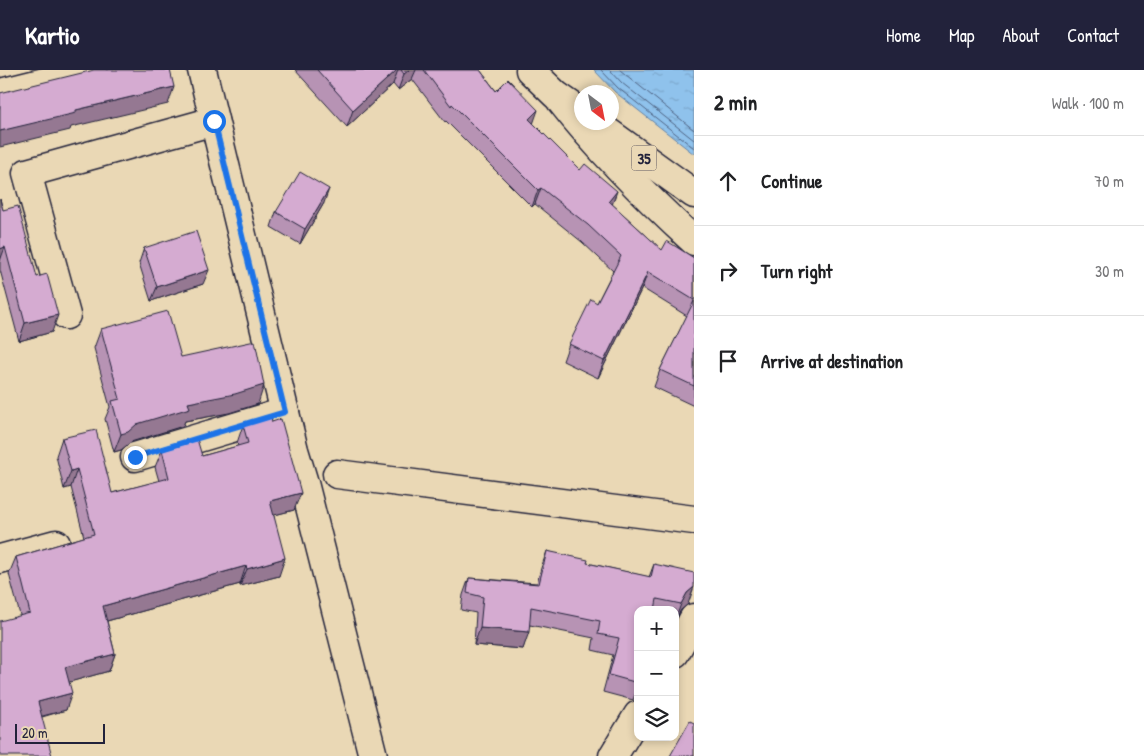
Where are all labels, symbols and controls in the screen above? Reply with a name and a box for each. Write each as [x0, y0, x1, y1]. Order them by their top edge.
text: Kartio [25, 19, 80, 51]
text: Home [886, 23, 921, 48]
text: Map [949, 23, 974, 48]
text: About [1002, 23, 1039, 48]
text: Contact [1067, 23, 1119, 48]
north arrow [574, 85, 619, 130]
text: 2 min [714, 88, 757, 117]
text: Walk · 100 m [1052, 92, 1124, 114]
route start [203, 110, 226, 133]
road number: 35 [632, 146, 656, 170]
icon: ahead [714, 167, 742, 195]
text: Continue [761, 168, 822, 194]
text: 70 m [1094, 170, 1124, 192]
icon: right [714, 257, 742, 285]
text: Turn right [761, 258, 832, 284]
text: 30 m [1095, 260, 1124, 282]
icon: arrive [714, 347, 742, 375]
text: Arrive at destination [761, 348, 903, 374]
route end [124, 446, 147, 469]
map controls [634, 606, 679, 741]
button: + [634, 606, 679, 651]
button: − [634, 651, 679, 696]
button: layers [634, 696, 679, 741]
scale bar [15, 721, 105, 744]
text: 20 m [22, 723, 48, 742]

